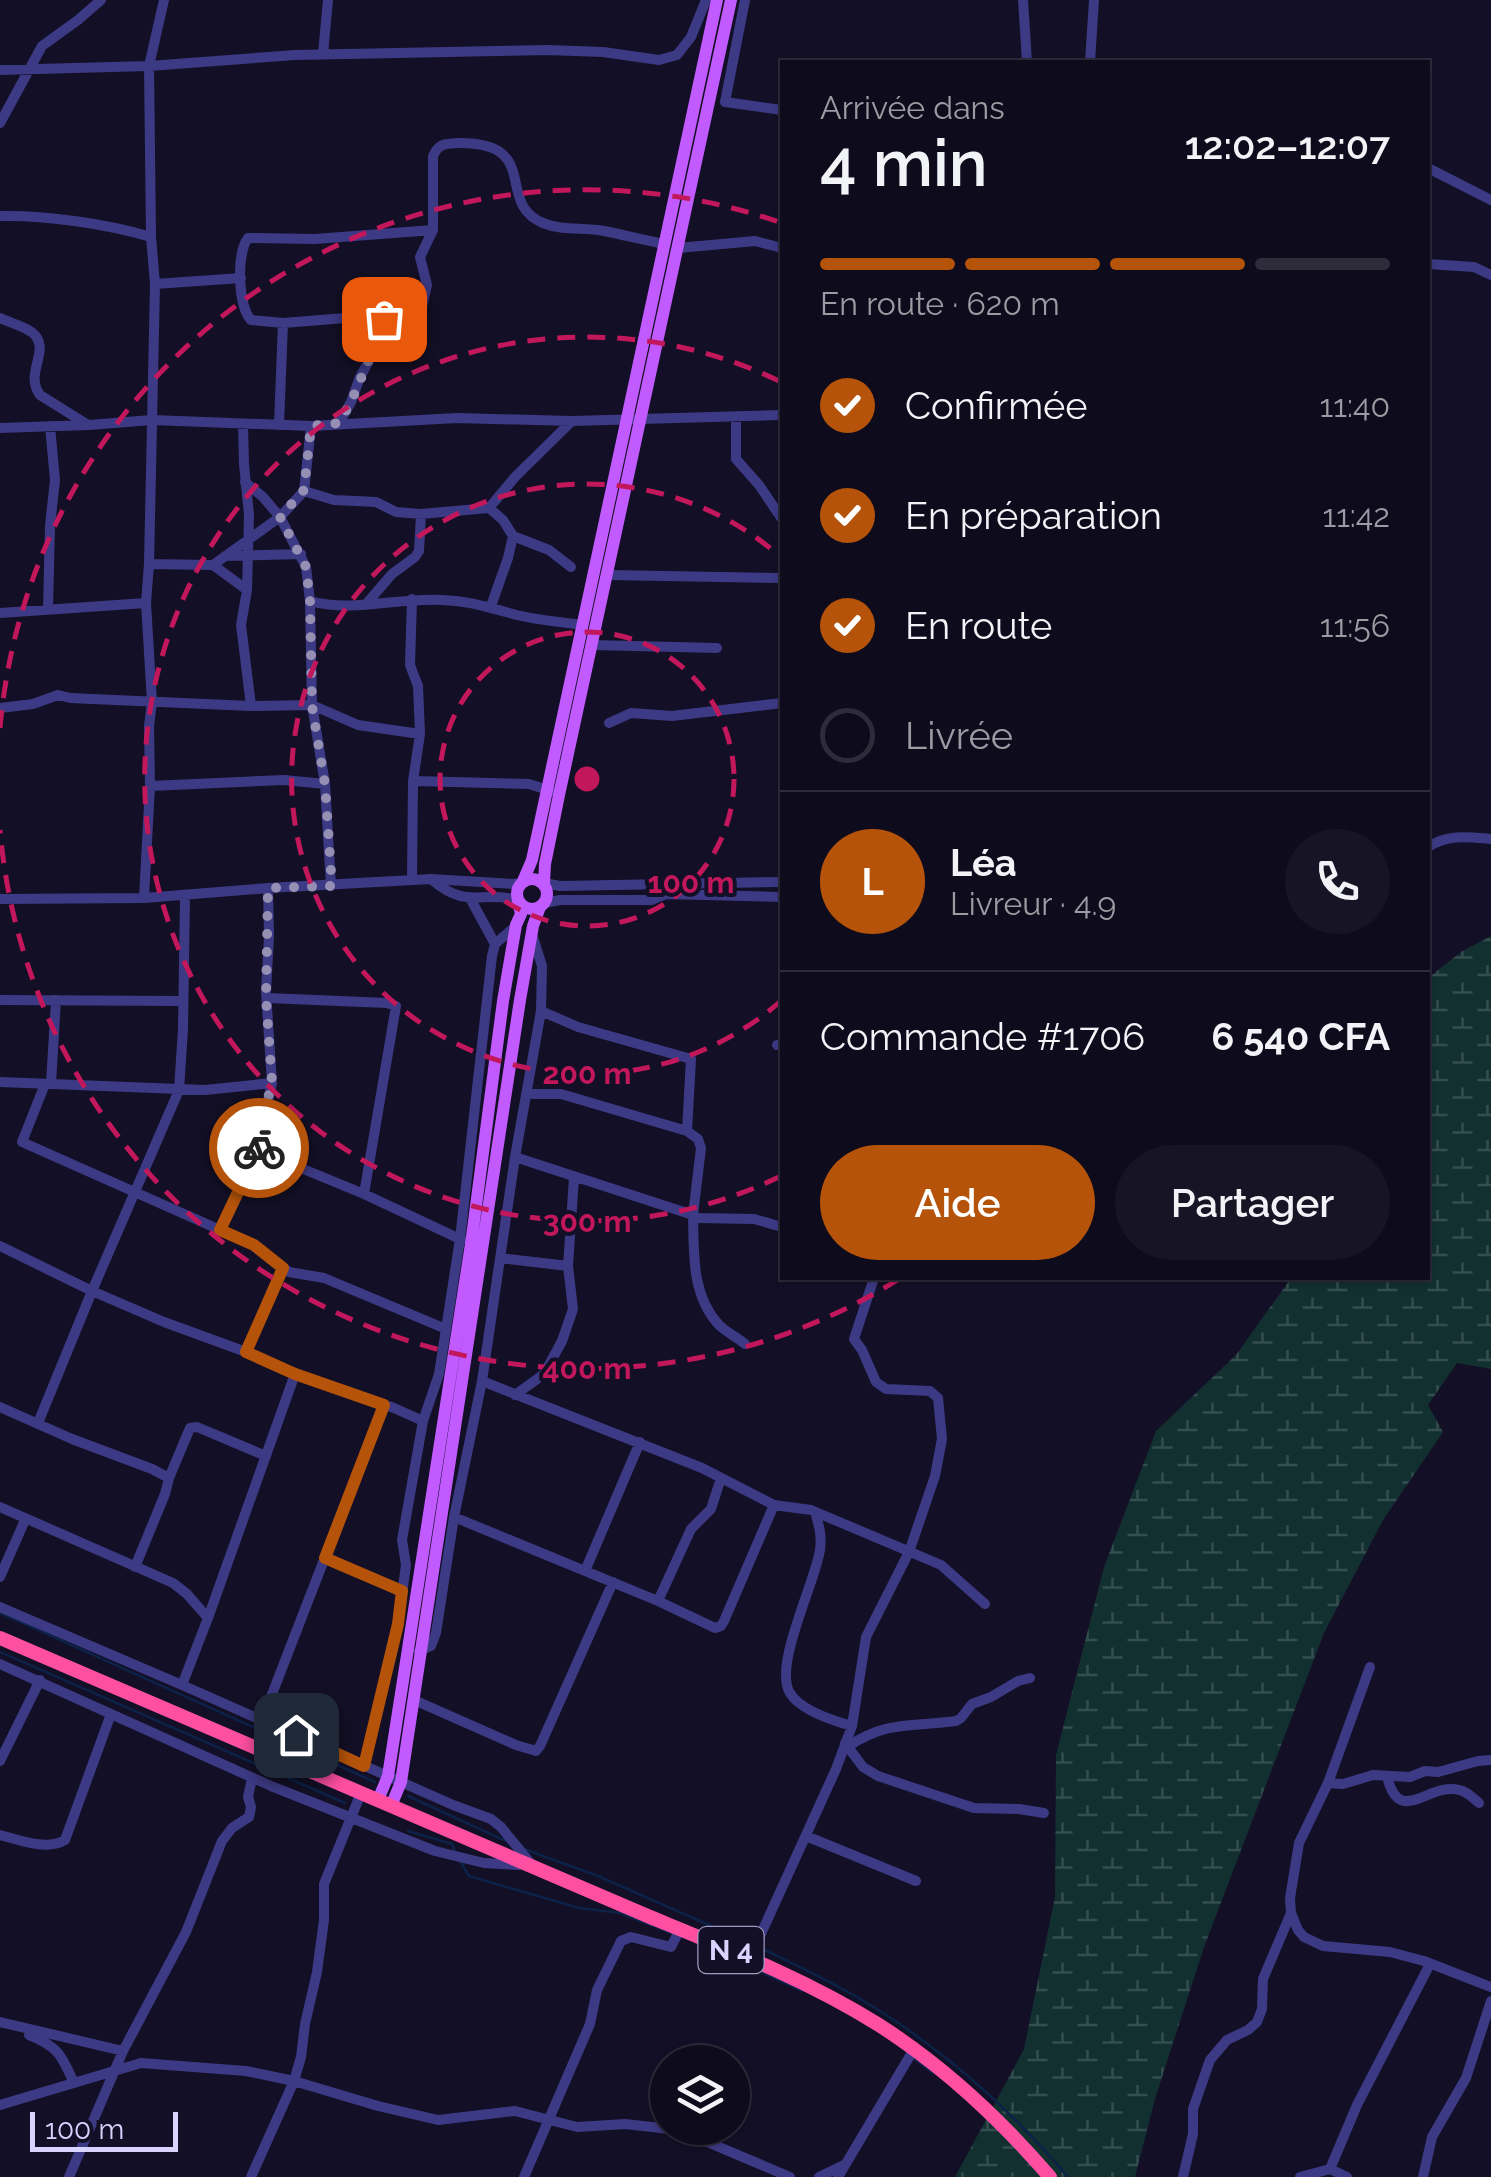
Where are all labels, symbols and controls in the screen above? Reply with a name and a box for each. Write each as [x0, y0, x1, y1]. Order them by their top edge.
text: Arrivée dans [820, 89, 1005, 126]
text: 12:02–12:07 [1185, 123, 1390, 168]
text: 4 min [820, 125, 988, 201]
pin [342, 277, 427, 362]
text: En route · 620 m [820, 285, 1060, 322]
icon: bag [357, 292, 412, 347]
icon: check [820, 378, 875, 433]
text: Confirmée [905, 383, 1088, 428]
text: 11:40 [1320, 387, 1390, 424]
icon: check [820, 488, 875, 543]
text: En préparation [905, 493, 1162, 538]
text: 11:42 [1322, 497, 1390, 534]
icon: check [820, 598, 875, 653]
text: En route [905, 603, 1052, 648]
text: 11:56 [1320, 607, 1390, 644]
text: Livrée [905, 713, 1013, 758]
centre of rings [569, 761, 605, 797]
button: phone [1285, 829, 1390, 934]
text: Léa [950, 840, 1017, 885]
text: L [861, 859, 884, 904]
text: 100 m [648, 865, 734, 900]
text: Livreur · 4.9 [950, 885, 1116, 922]
text: Commande #1706 [820, 1014, 1145, 1059]
text: 6 540 CFA [1211, 1014, 1390, 1059]
text: 200 m [543, 1056, 631, 1091]
courier [209, 1098, 309, 1198]
icon: bike [232, 1121, 287, 1176]
button: Aide [820, 1145, 1095, 1260]
button: Partager [1115, 1145, 1390, 1260]
text: 300 m [543, 1204, 631, 1239]
text: 400 m [542, 1351, 632, 1386]
pin [254, 1693, 339, 1778]
icon: home [269, 1708, 324, 1763]
road number: N 4 [698, 1927, 764, 1973]
map controls [650, 2045, 750, 2145]
button: layers [650, 2045, 750, 2145]
scale bar [30, 2107, 178, 2152]
text: 100 m [45, 2113, 124, 2146]

